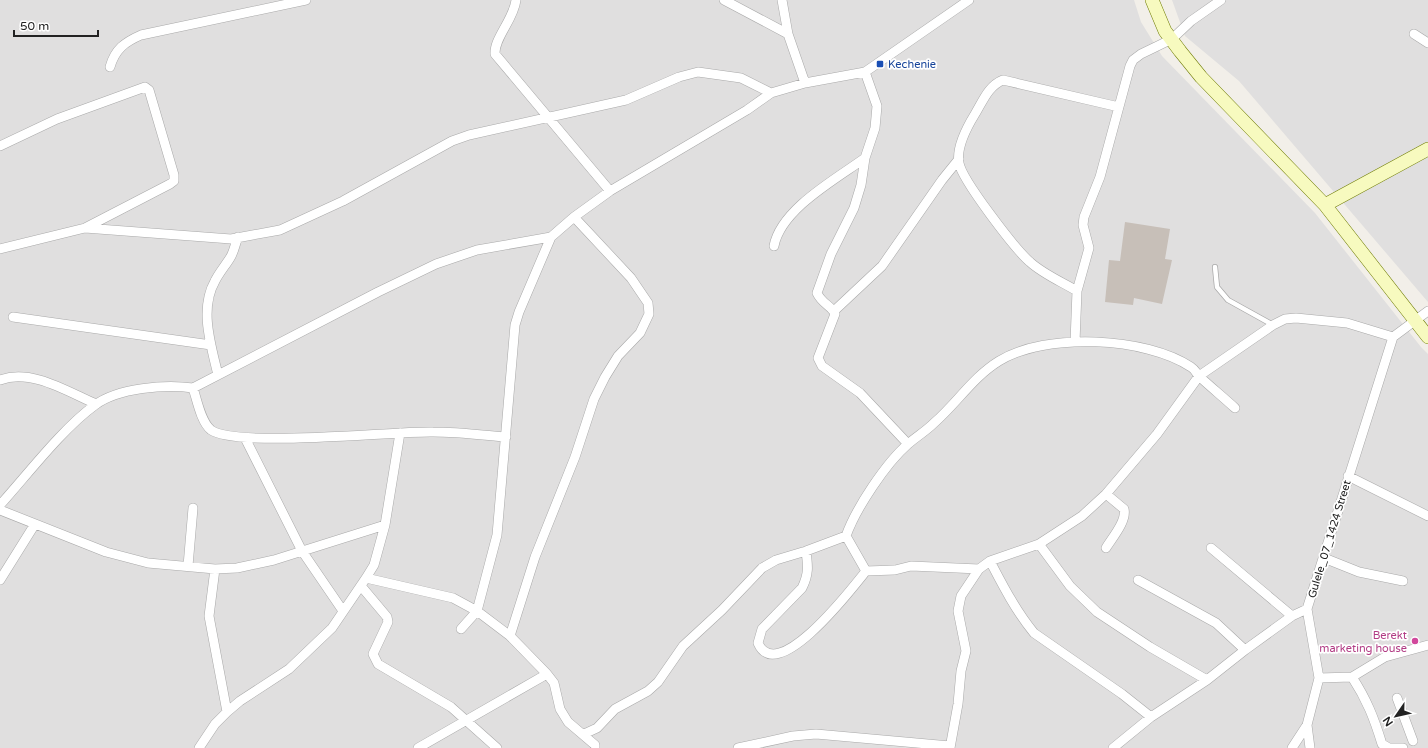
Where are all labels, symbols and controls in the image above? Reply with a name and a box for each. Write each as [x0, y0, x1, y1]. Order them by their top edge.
scale bar [14, 12, 98, 38]
text: 50 m [20, 19, 49, 33]
place label: Kechenie [888, 58, 936, 71]
marker: Kechenie [875, 59, 885, 69]
street label: Gulele_07_1424 Street [1305, 479, 1354, 600]
place label: Berekt marketing house [1319, 629, 1407, 655]
marker: Berekt marketing house [1410, 636, 1420, 646]
north arrow [1376, 696, 1416, 736]
text: N [1380, 714, 1396, 729]

